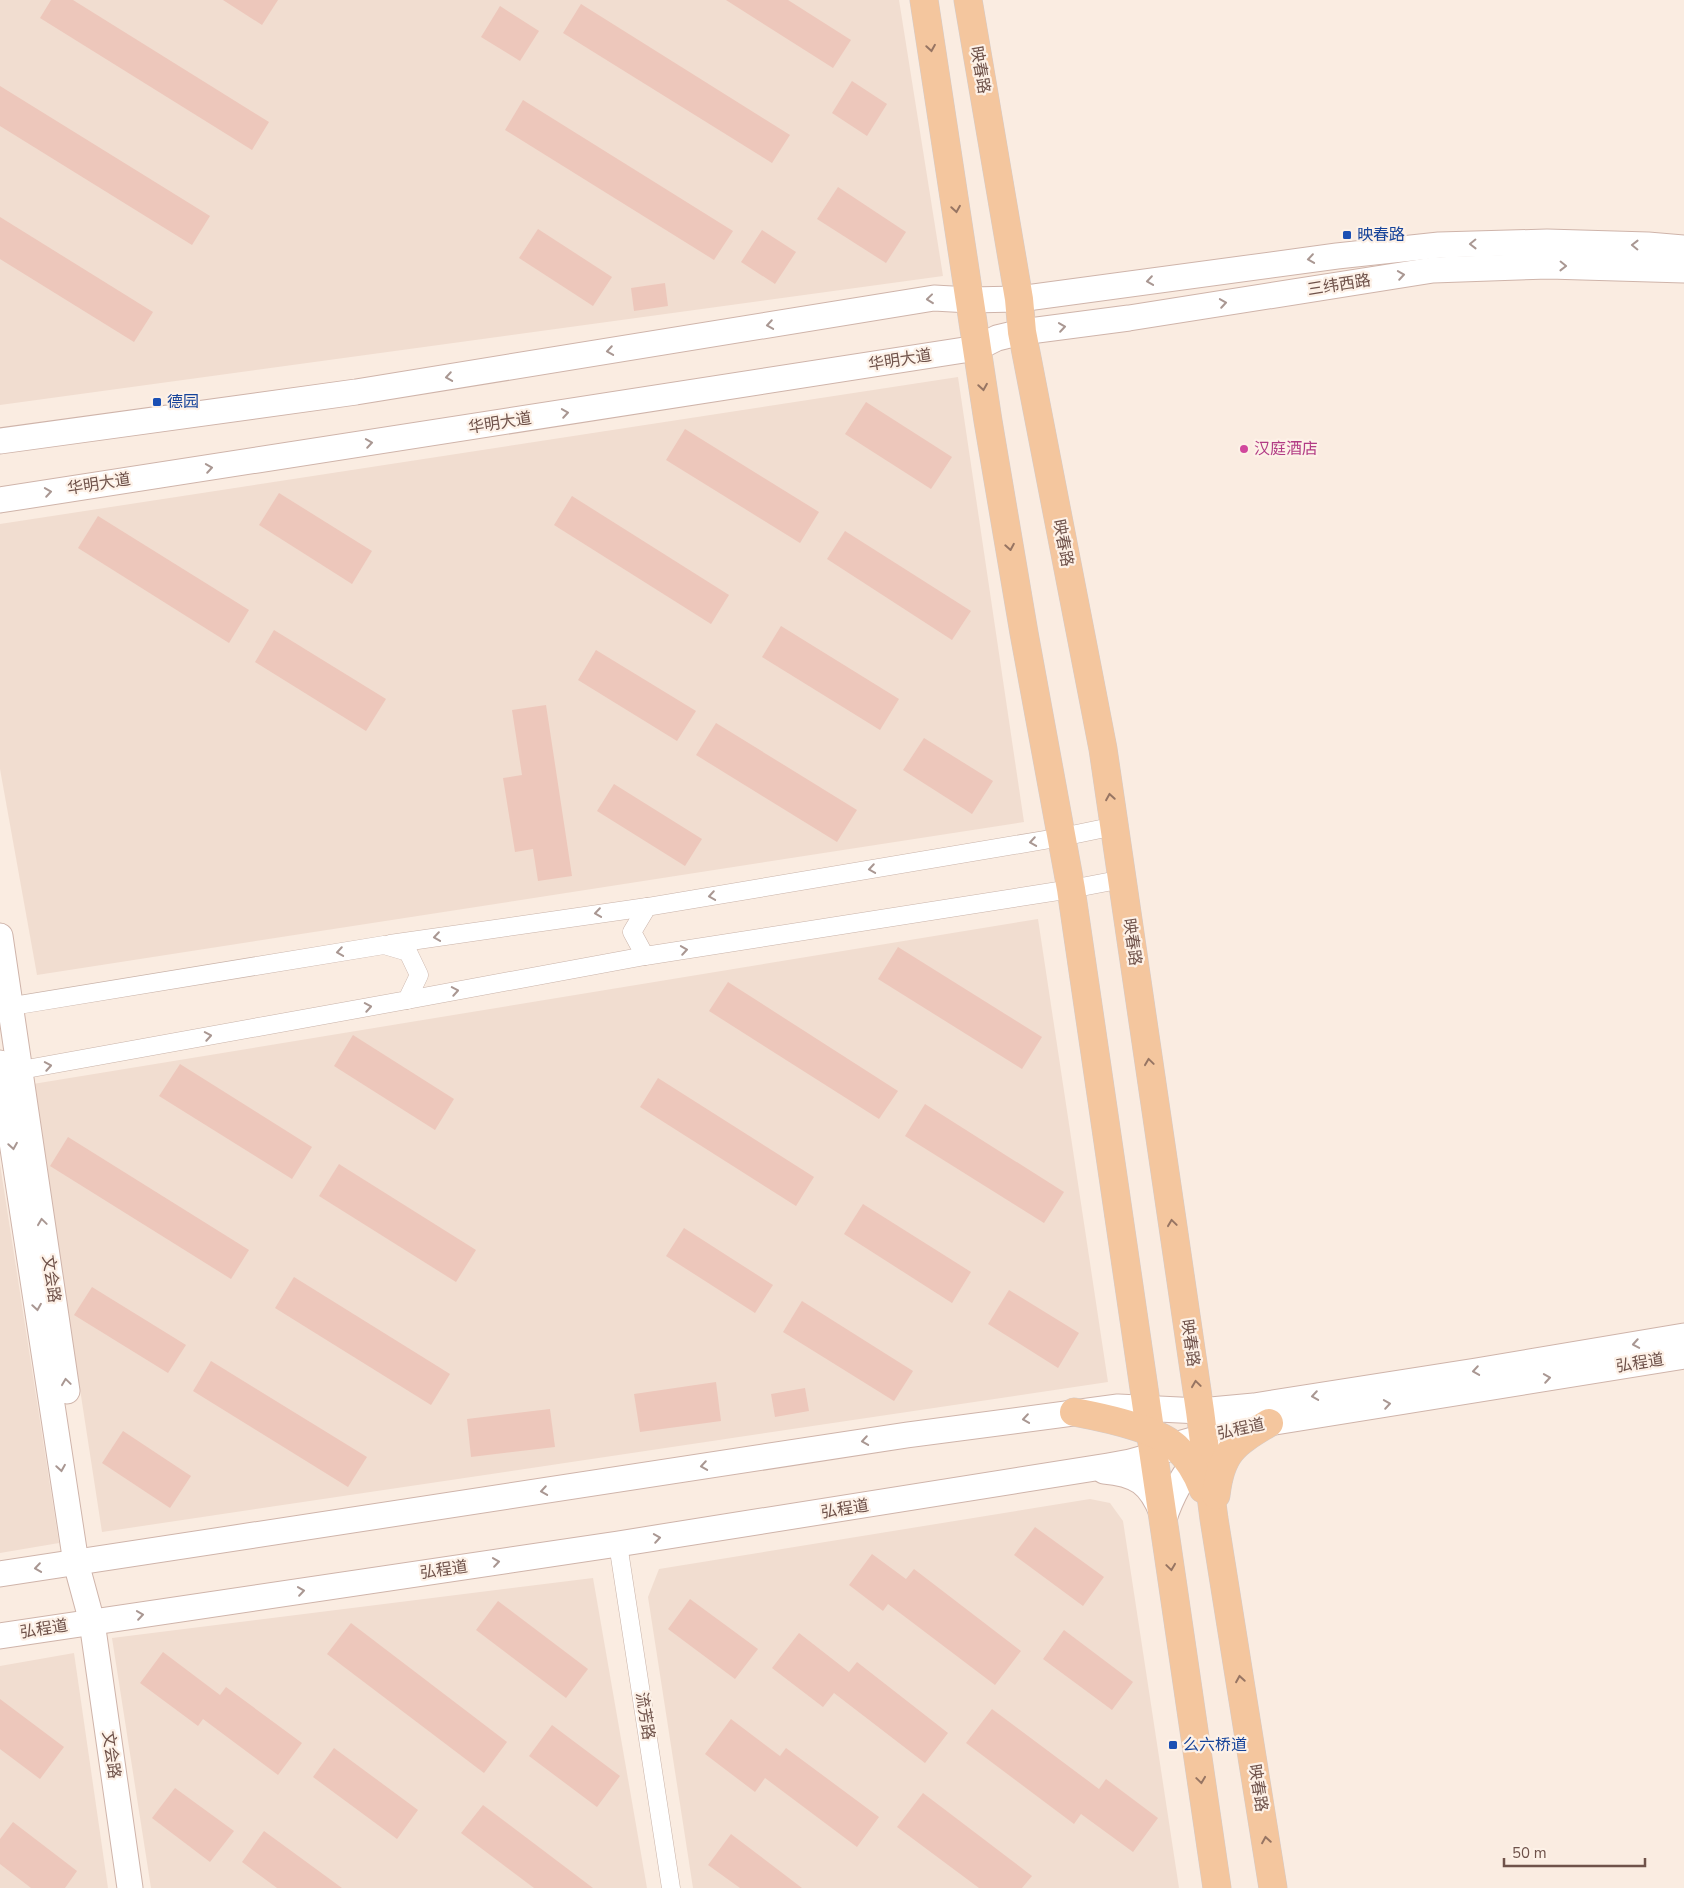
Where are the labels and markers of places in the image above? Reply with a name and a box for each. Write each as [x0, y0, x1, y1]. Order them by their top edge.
place label: 映春路 [1357, 224, 1405, 246]
marker: 映春路 [1341, 229, 1353, 241]
place label: 德园 [167, 391, 199, 413]
marker: 德园 [151, 396, 163, 408]
place label: 汉庭酒店 [1254, 438, 1318, 460]
marker: 汉庭酒店 [1238, 443, 1250, 455]
place label: 么六桥道 [1183, 1734, 1247, 1756]
marker: 么六桥道 [1167, 1739, 1179, 1751]

